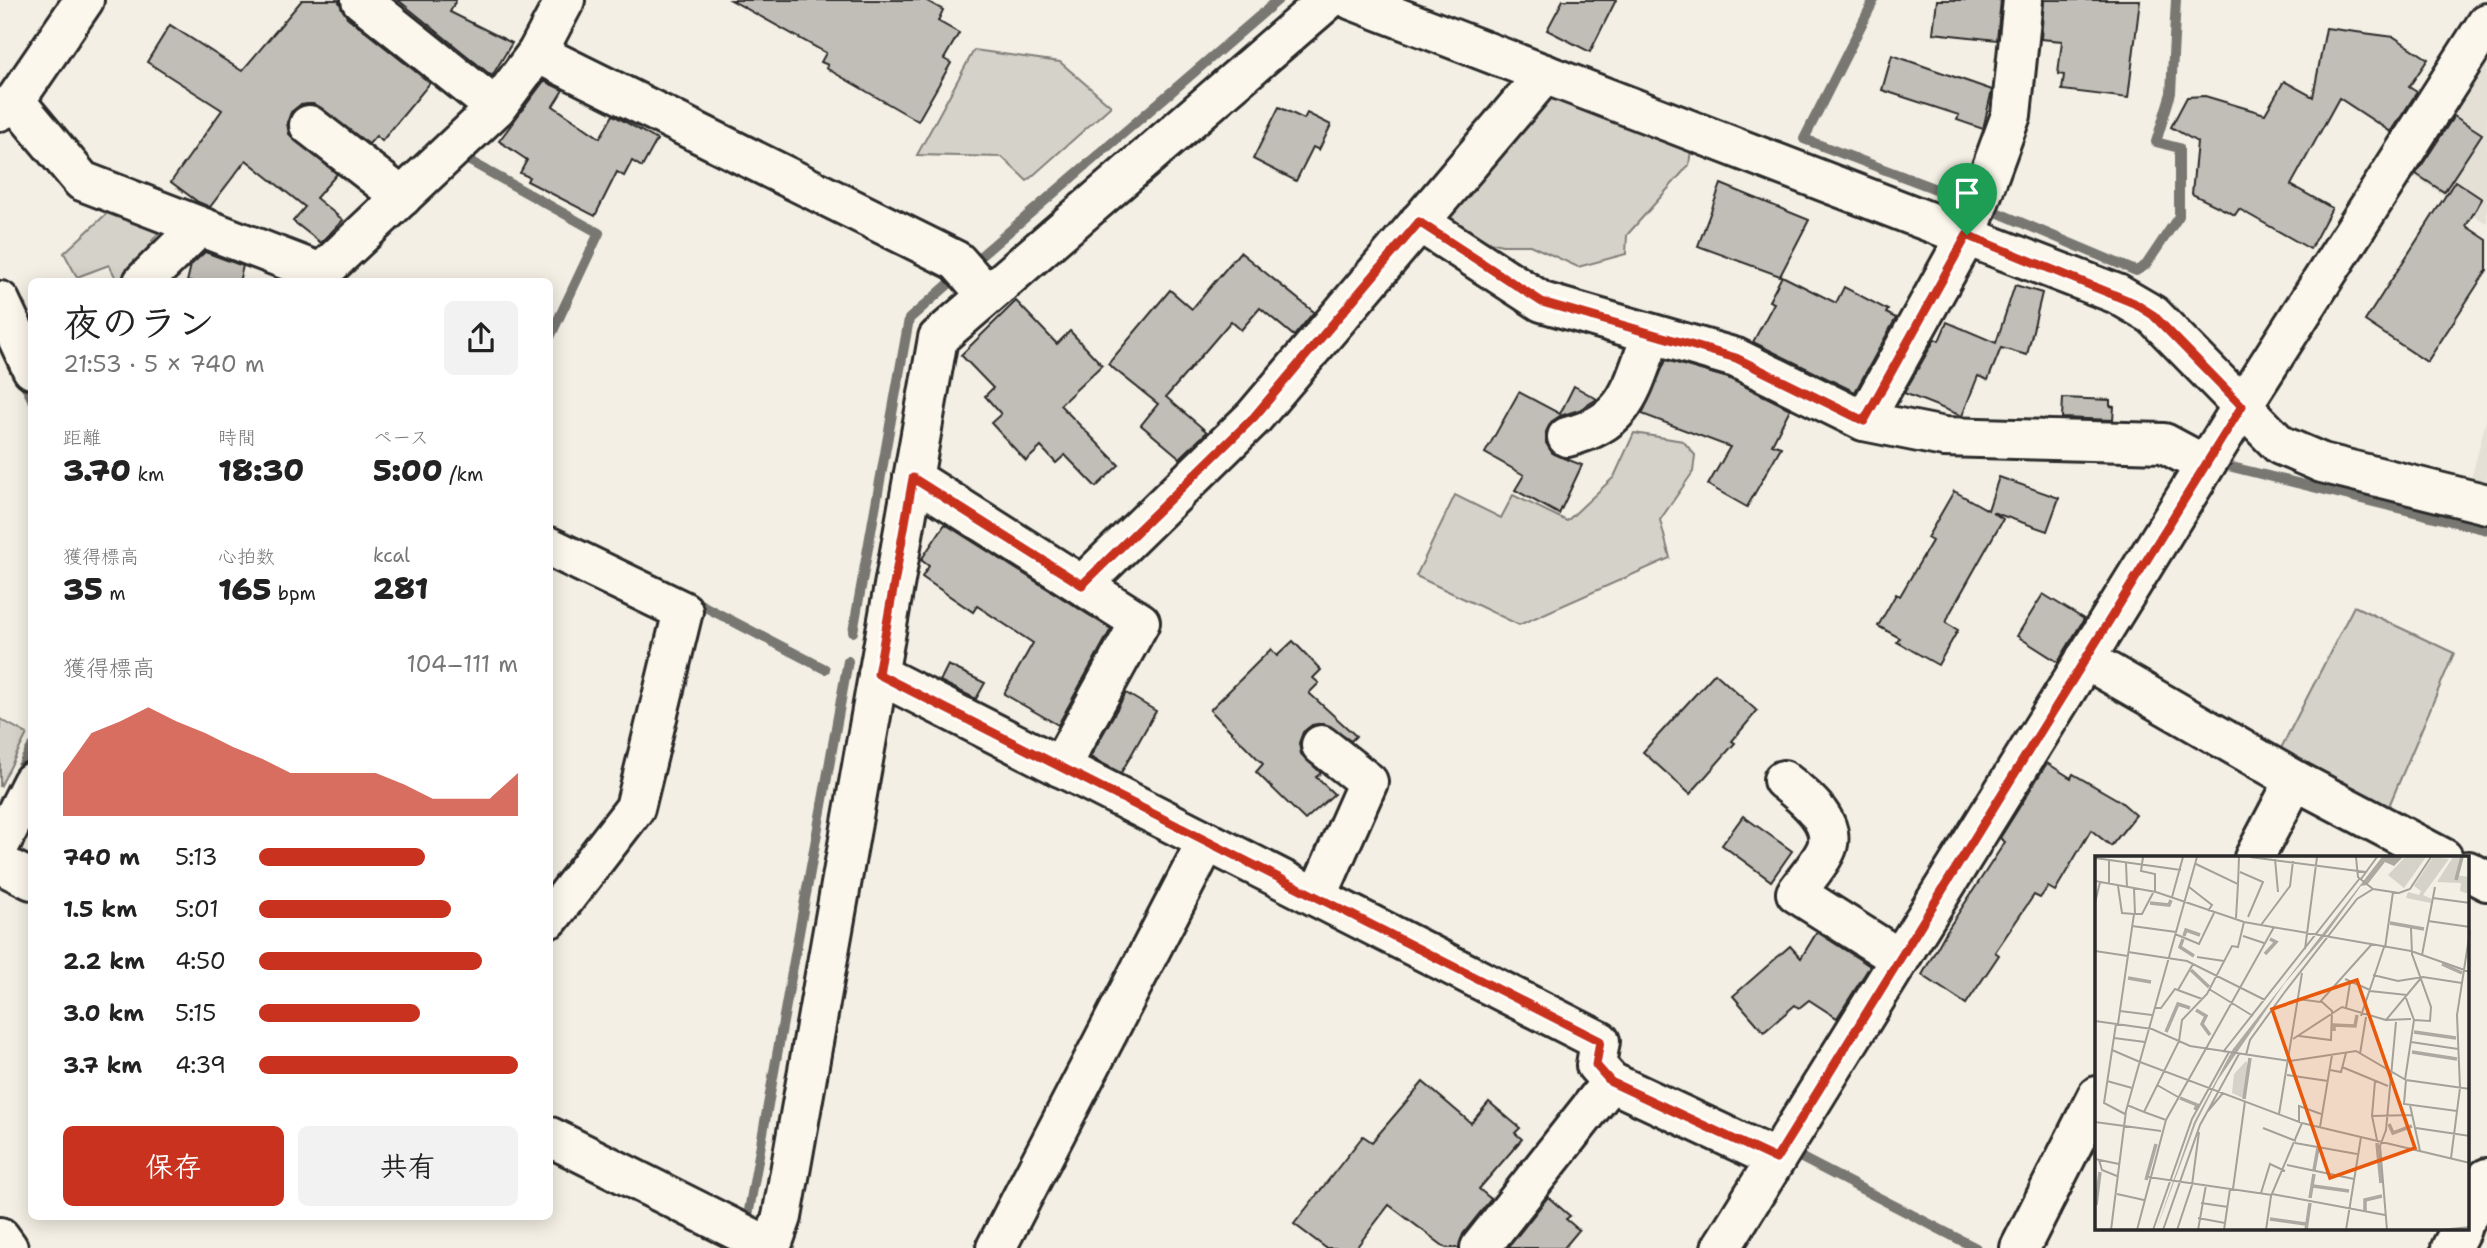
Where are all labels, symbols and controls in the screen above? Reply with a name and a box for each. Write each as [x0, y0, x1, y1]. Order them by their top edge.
pin [1937, 163, 1997, 235]
icon: arrive [1948, 174, 1986, 212]
text: 夜のラン [63, 297, 215, 348]
button: share [444, 301, 518, 375]
text: 21:53 · 5 × 740 m [63, 349, 265, 379]
text: 距離 [63, 425, 101, 450]
text: 時間 [218, 425, 256, 450]
text: ペース [373, 425, 429, 450]
text: 3.70 [63, 450, 131, 491]
text: 18:30 [218, 450, 304, 491]
text: 5:00 [373, 450, 443, 491]
text: km [131, 462, 164, 487]
text: /km [443, 462, 483, 487]
text: kcal [373, 543, 410, 568]
text: 獲得標高 [63, 544, 139, 569]
text: 心拍数 [218, 544, 275, 569]
text: 281 [373, 568, 429, 609]
text: 35 [63, 569, 103, 610]
text: 165 [218, 569, 271, 610]
text: m [103, 581, 126, 606]
text: bpm [271, 581, 316, 606]
text: 104–111 m [406, 649, 518, 679]
text: 獲得標高 [63, 653, 155, 683]
text: 740 m [63, 842, 140, 872]
text: 5:13 [175, 842, 218, 872]
inset map [2095, 856, 2470, 1230]
text: 1.5 km [63, 894, 137, 924]
text: 5:01 [175, 894, 219, 924]
text: 2.2 km [63, 946, 145, 976]
text: 4:50 [175, 946, 226, 976]
text: 3.0 km [63, 998, 144, 1028]
text: 5:15 [175, 998, 216, 1028]
text: 3.7 km [63, 1050, 142, 1080]
text: 4:39 [175, 1050, 226, 1080]
button: 保存 [63, 1126, 284, 1206]
button: 共有 [298, 1126, 518, 1206]

